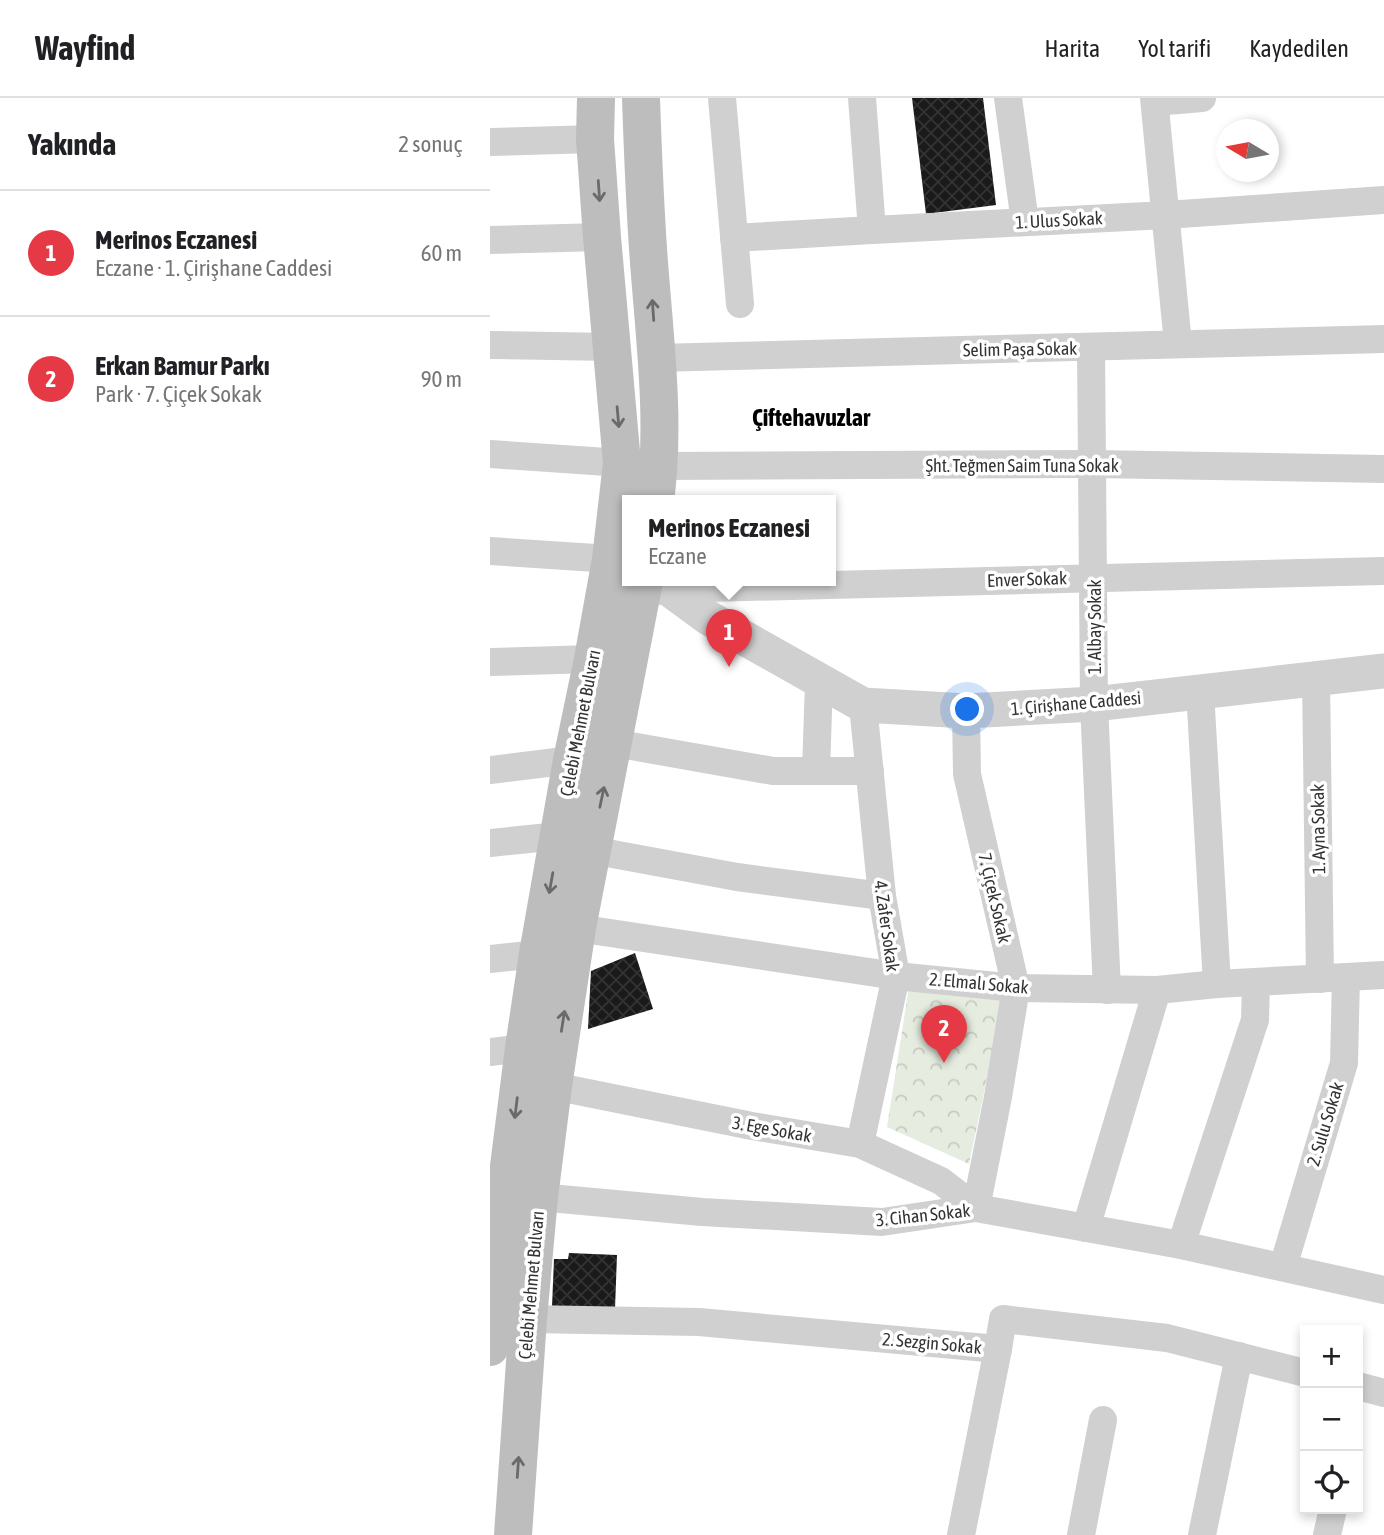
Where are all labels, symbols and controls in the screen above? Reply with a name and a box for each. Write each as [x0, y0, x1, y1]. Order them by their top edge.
text: Wayfind [35, 29, 135, 67]
text: Harita [1044, 35, 1100, 62]
text: Yol tarifi [1138, 35, 1211, 62]
text: Kaydedilen [1249, 35, 1349, 62]
north arrow [1216, 119, 1279, 182]
text: Yakında [28, 127, 116, 161]
text: 2 sonuç [398, 131, 462, 157]
one-way arrow [593, 179, 606, 201]
street label: 1. Ulus Sokak [1015, 207, 1103, 233]
text: Merinos Eczanesi [95, 225, 257, 255]
text: 1 [46, 240, 56, 266]
text: 60 m [421, 240, 462, 266]
text: Eczane · 1. Çirişhane Caddesi [95, 255, 332, 281]
one-way arrow [646, 300, 659, 322]
street label: Selim Paşa Sokak [963, 338, 1077, 360]
text: Erkan Bamur Parkı [95, 351, 270, 381]
text: 2 [46, 366, 56, 392]
text: 90 m [421, 366, 462, 392]
text: Park · 7. Çiçek Sokak [95, 381, 262, 407]
district label: Çiftehavuzlar [752, 404, 871, 431]
one-way arrow [612, 406, 625, 428]
street label: Şht. Teğmen Saim Tuna Sokak [925, 455, 1119, 476]
popup [622, 495, 836, 586]
text: Merinos Eczanesi [648, 513, 810, 543]
text: Eczane [648, 543, 707, 569]
street label: Enver Sokak [987, 567, 1067, 591]
street label: 1. Albay Sokak [1084, 580, 1105, 674]
pin: 1 [706, 609, 752, 667]
street label: Çelebi Mehmet Bulvarı [555, 648, 605, 798]
street label: 1. Çirişhane Caddesi [1010, 687, 1142, 719]
your location [950, 692, 984, 726]
street label: 1. Ayna Sokak [1307, 784, 1329, 874]
one-way arrow [596, 786, 610, 809]
street label: 7. Çiçek Sokak [974, 851, 1016, 945]
one-way arrow [544, 872, 557, 894]
street label: 4. Zafer Sokak [870, 879, 904, 973]
street label: 2. Elmalı Sokak [929, 968, 1030, 998]
pin: 2 [921, 1005, 967, 1063]
one-way arrow [556, 1010, 569, 1033]
street label: 2. Sulu Sokak [1302, 1079, 1348, 1168]
one-way arrow [510, 1096, 523, 1119]
street label: 3. Ege Sokak [731, 1112, 813, 1146]
street label: 3. Cihan Sokak [875, 1200, 971, 1230]
street label: Çelebi Mehmet Bulvarı [514, 1210, 548, 1360]
map controls [1300, 1325, 1363, 1514]
button: + [1300, 1325, 1363, 1388]
street label: 2. Sezgin Sokak [881, 1328, 983, 1358]
button: − [1300, 1388, 1363, 1451]
button: locate [1300, 1451, 1363, 1514]
one-way arrow [512, 1456, 525, 1479]

